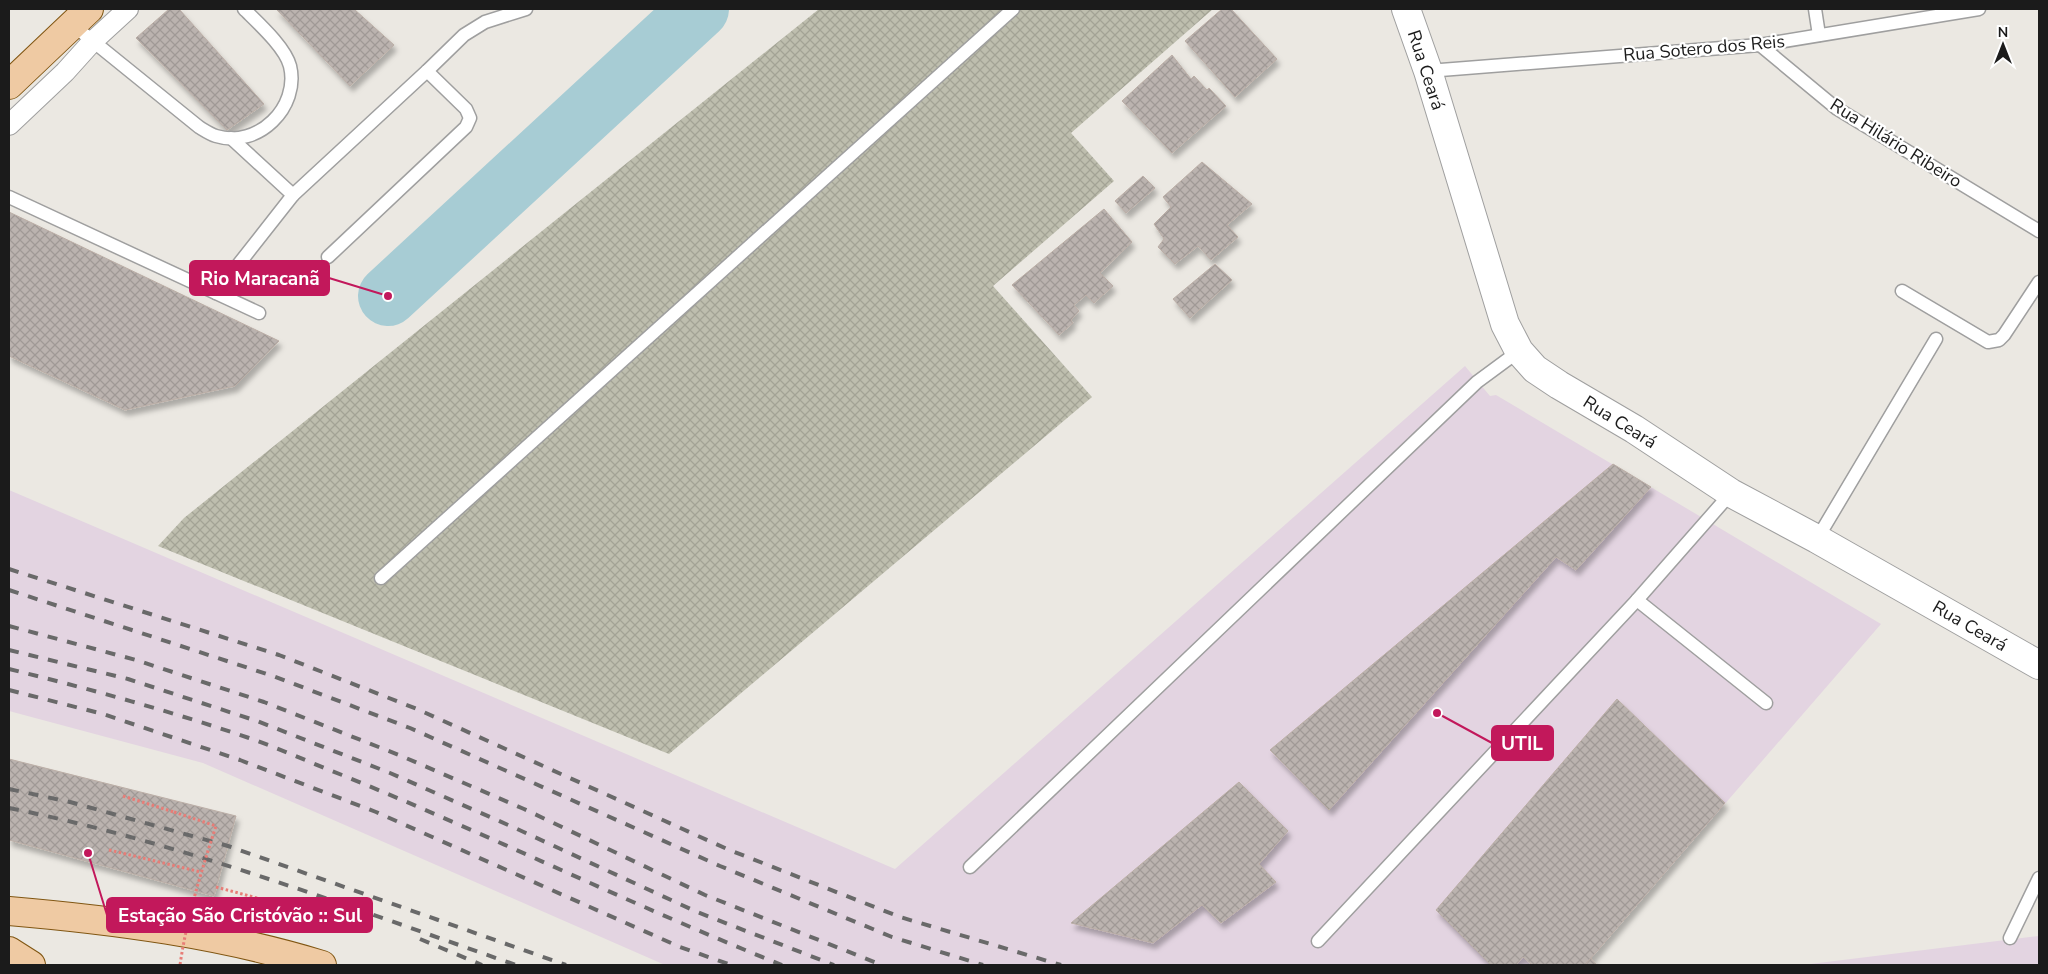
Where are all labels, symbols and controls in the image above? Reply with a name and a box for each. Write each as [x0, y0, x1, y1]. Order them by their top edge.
north arrow [1978, 20, 2028, 70]
text: N [1998, 23, 2008, 42]
street label: Rua Ceará [1402, 27, 1450, 113]
street label: Rua Sotero dos Reis [1622, 29, 1786, 67]
street label: Rua Hilário Ribeiro [1826, 93, 1966, 193]
callout: Rio Maracanã [190, 261, 329, 295]
text: Rio Maracanã [200, 266, 320, 292]
street label: Rua Ceará [1579, 390, 1661, 454]
street label: Rua Ceará [1928, 595, 2012, 657]
callout: UTIL [1492, 726, 1553, 760]
text: UTIL [1501, 731, 1543, 757]
callout: Estação São Cristóvão :: Sul [107, 898, 372, 932]
text: Estação São Cristóvão :: Sul [118, 903, 362, 929]

